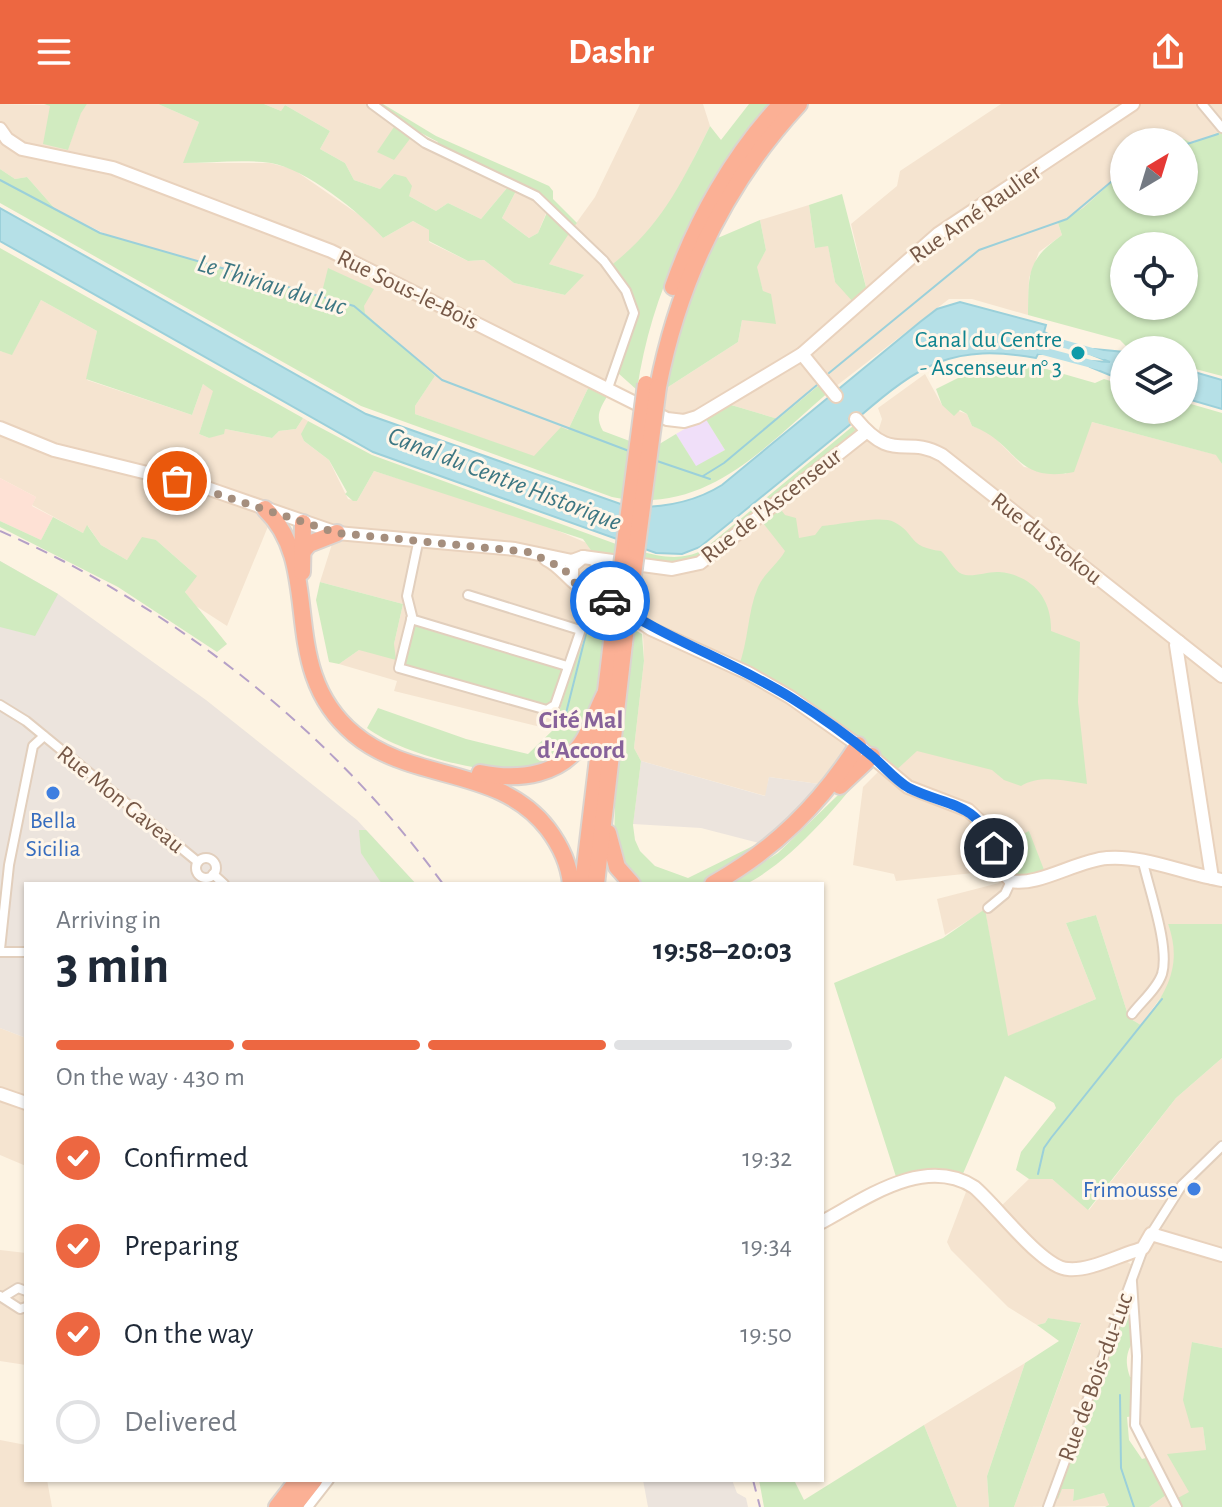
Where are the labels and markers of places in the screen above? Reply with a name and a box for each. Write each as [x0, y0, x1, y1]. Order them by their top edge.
place label: Canal du Centre - Ascenseur n° 3 [915, 328, 1062, 380]
marker: Canal du Centre - Ascenseur n° 3 [1069, 344, 1087, 362]
pin [143, 447, 211, 515]
marker: Bella Sicilia [44, 784, 62, 802]
place label: Bella Sicilia [25, 809, 81, 861]
pin [960, 814, 1028, 882]
place label: Frimousse [1083, 1178, 1178, 1202]
marker: Frimousse [1185, 1180, 1203, 1198]

